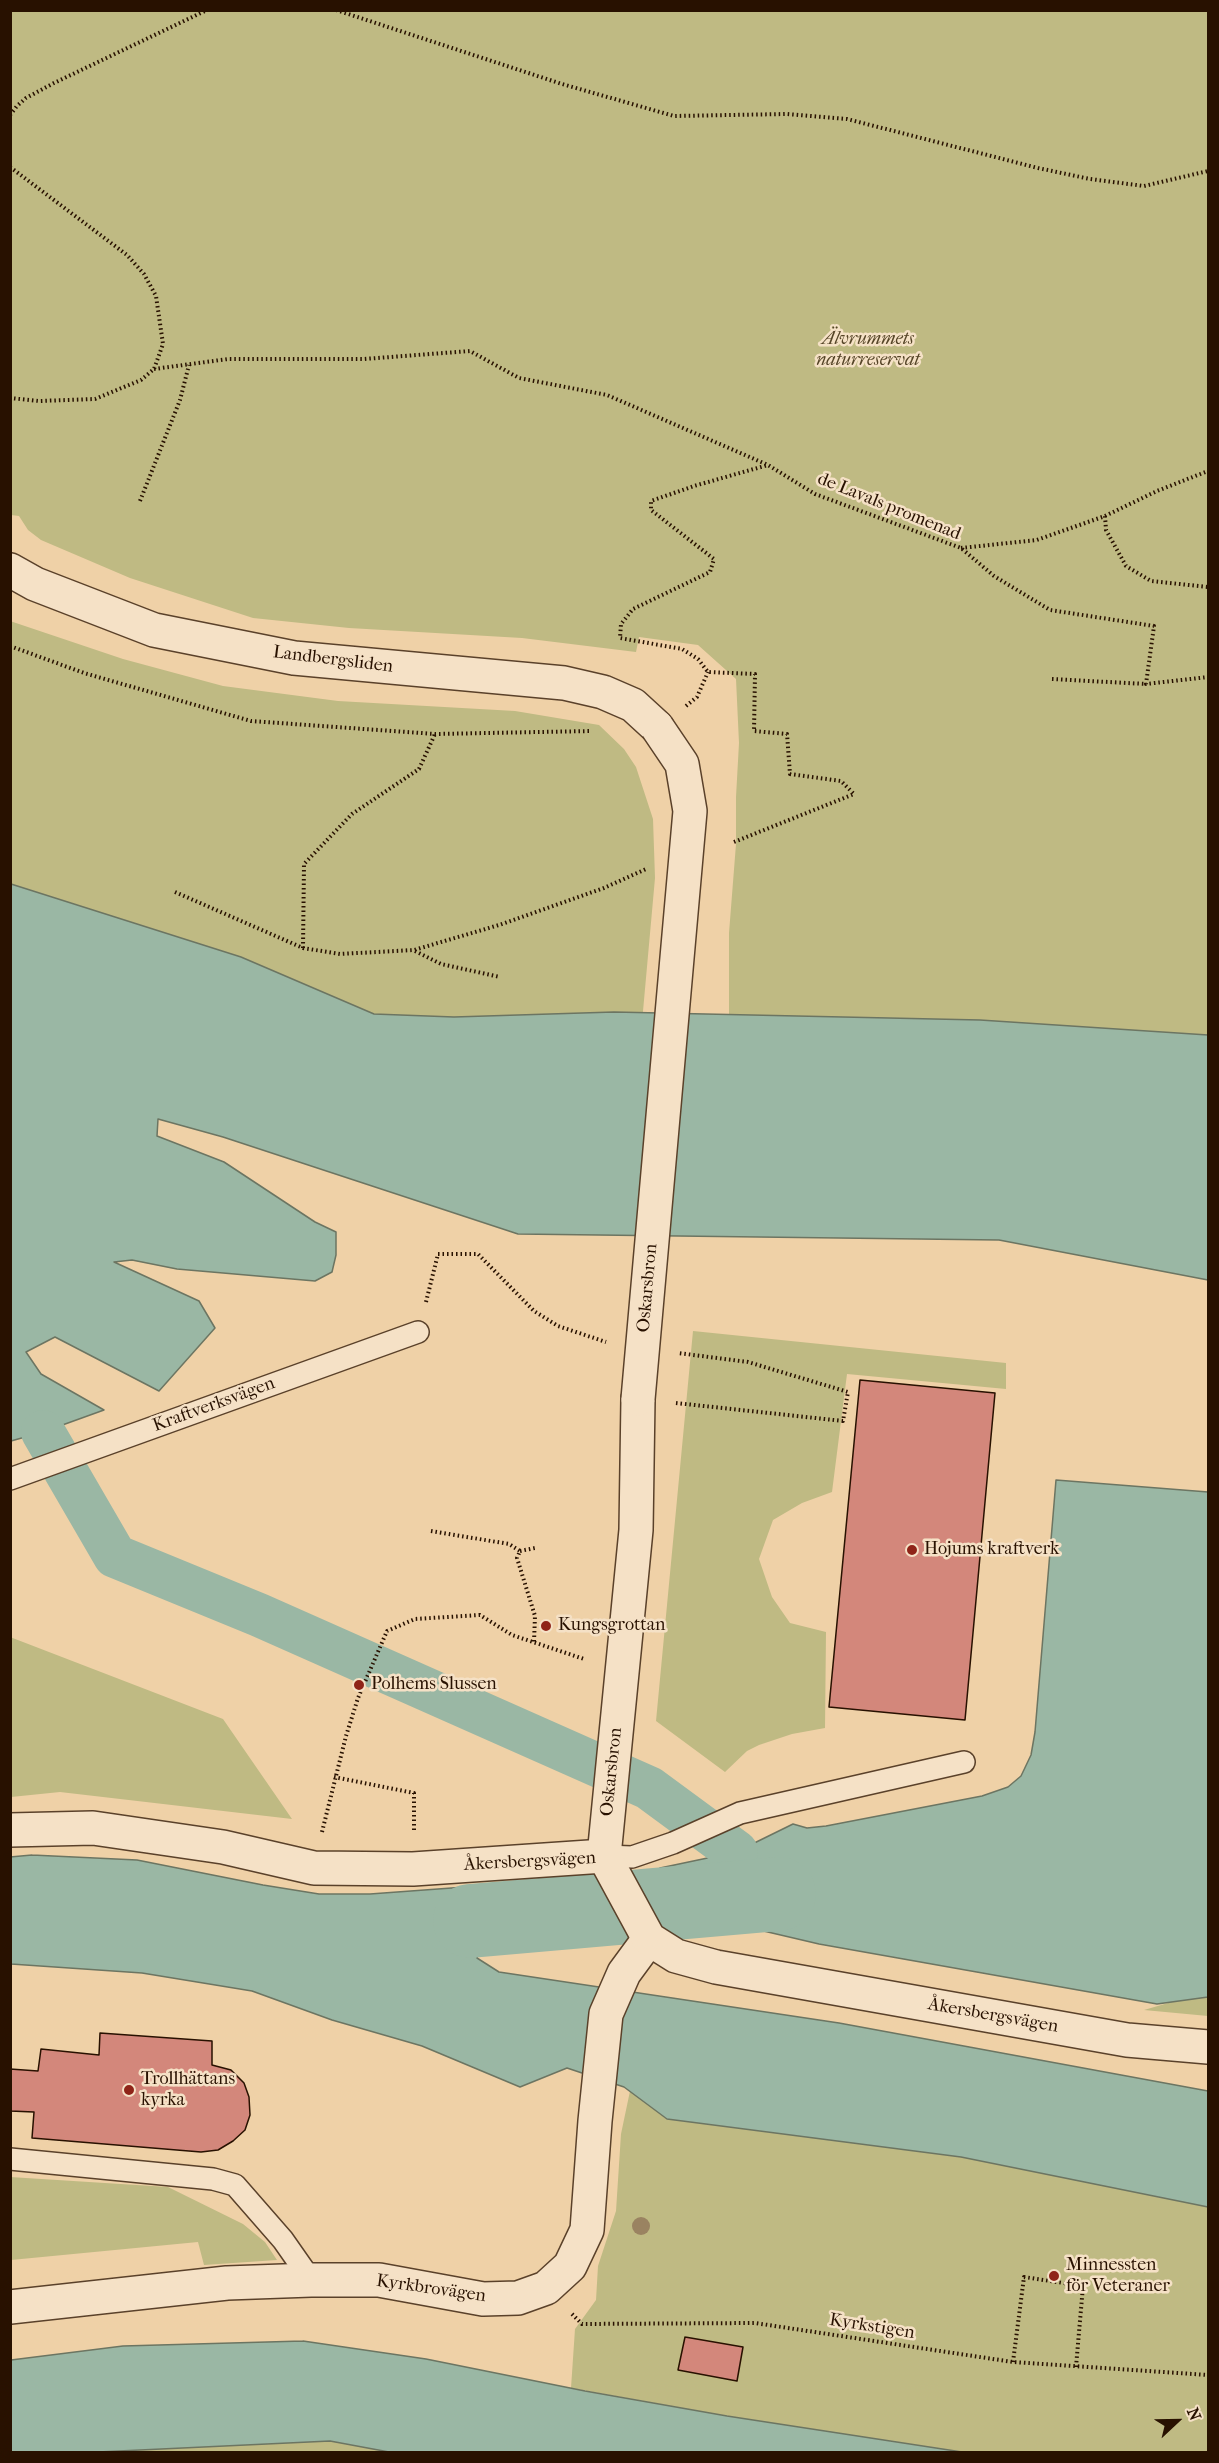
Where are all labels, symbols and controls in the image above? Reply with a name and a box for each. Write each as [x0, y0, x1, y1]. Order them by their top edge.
park label: Älvrummets naturreservat [816, 329, 920, 372]
street label: de Lavals promenad [814, 468, 964, 546]
street label: Landbergsliden [272, 642, 394, 678]
street label: Oskarsbron [633, 1243, 663, 1333]
street label: Kraftverksvägen [150, 1373, 278, 1437]
place label: Hojums kraftverk [924, 1539, 1059, 1561]
marker: Hojums kraftverk [905, 1543, 919, 1557]
place label: Kungsgrottan [558, 1615, 666, 1637]
marker: Kungsgrottan [539, 1619, 553, 1633]
place label: Polhems Slussen [371, 1674, 497, 1696]
marker: Polhems Slussen [352, 1678, 366, 1692]
street label: Oskarsbron [597, 1727, 627, 1817]
street label: Åkersbergsvägen [463, 1848, 597, 1876]
street label: Åkersbergsvägen [926, 1994, 1060, 2038]
place label: Trollhättans kyrka [141, 2069, 235, 2112]
marker: Trollhättans kyrka [122, 2083, 136, 2097]
place label: Minnessten för Veteraner [1066, 2255, 1170, 2298]
marker: Minnessten för Veteraner [1047, 2269, 1061, 2283]
street label: Kyrkbrovägen [375, 2271, 487, 2307]
street label: Kyrkstigen [828, 2310, 916, 2344]
north arrow [1147, 2391, 1207, 2451]
text: N [1183, 2405, 1205, 2423]

